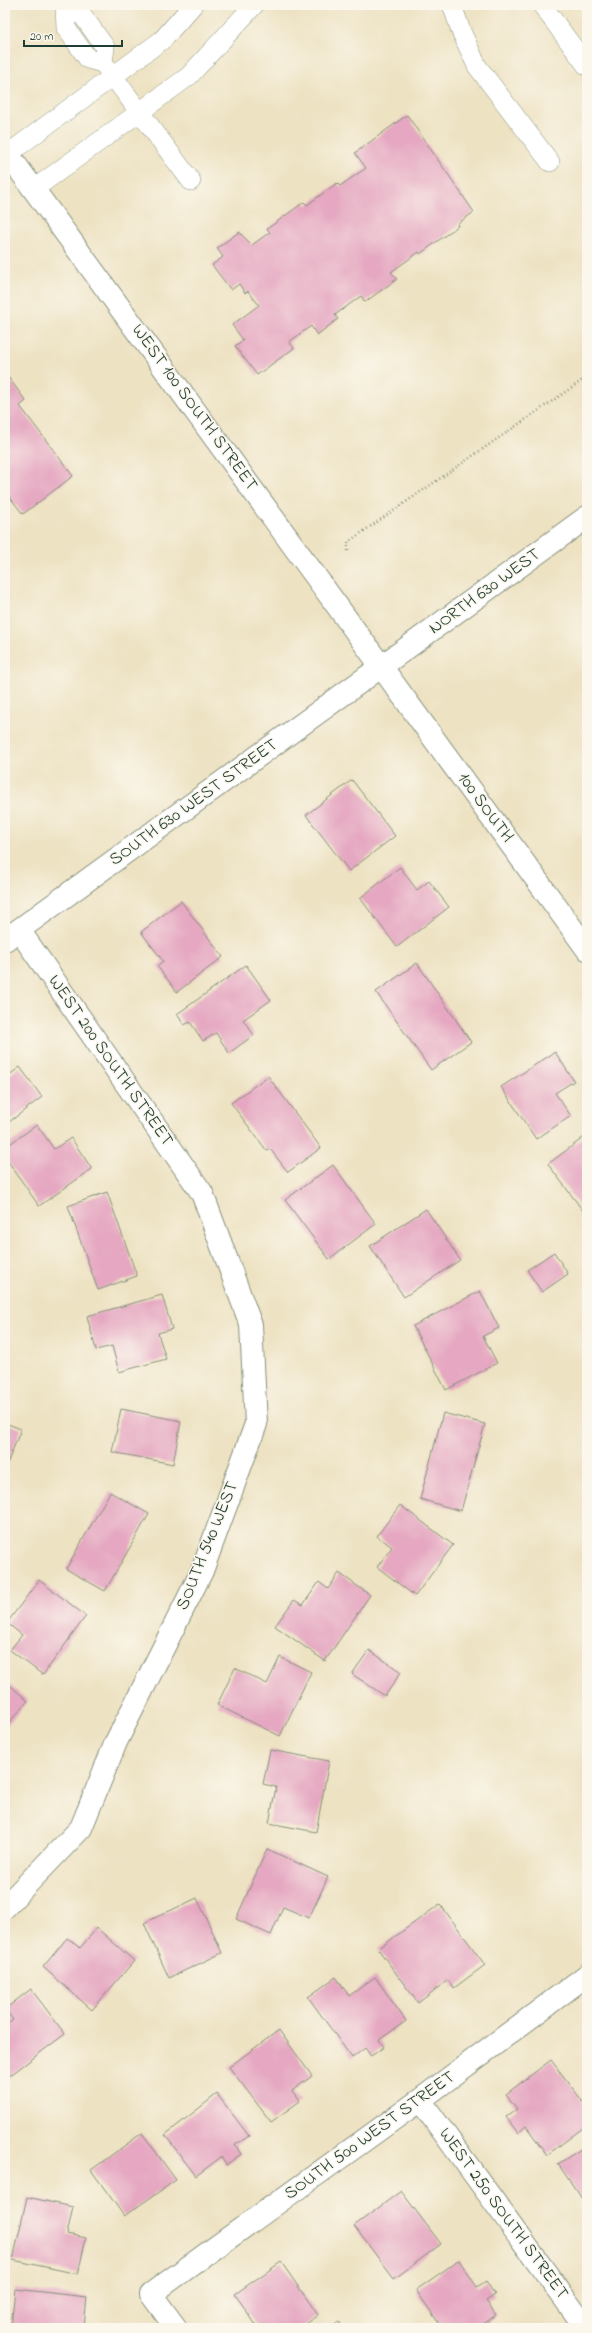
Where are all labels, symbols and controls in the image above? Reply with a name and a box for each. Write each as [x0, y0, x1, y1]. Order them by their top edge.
scale bar [24, 22, 122, 48]
text: 20 m [30, 28, 53, 46]
street label: WEST 100 SOUTH STREET [124, 319, 264, 497]
street label: NORTH 630 WEST [424, 543, 546, 641]
street label: SOUTH 630 WEST STREET [104, 733, 284, 873]
street label: 100 SOUTH [451, 767, 519, 849]
street label: WEST 200 SOUTH STREET [41, 970, 179, 1152]
street label: SOUTH 540 WEST [170, 1478, 246, 1614]
street label: SOUTH 500 WEST STREET [279, 2065, 461, 2207]
street label: WEST 250 SOUTH STREET [432, 2123, 574, 2305]

